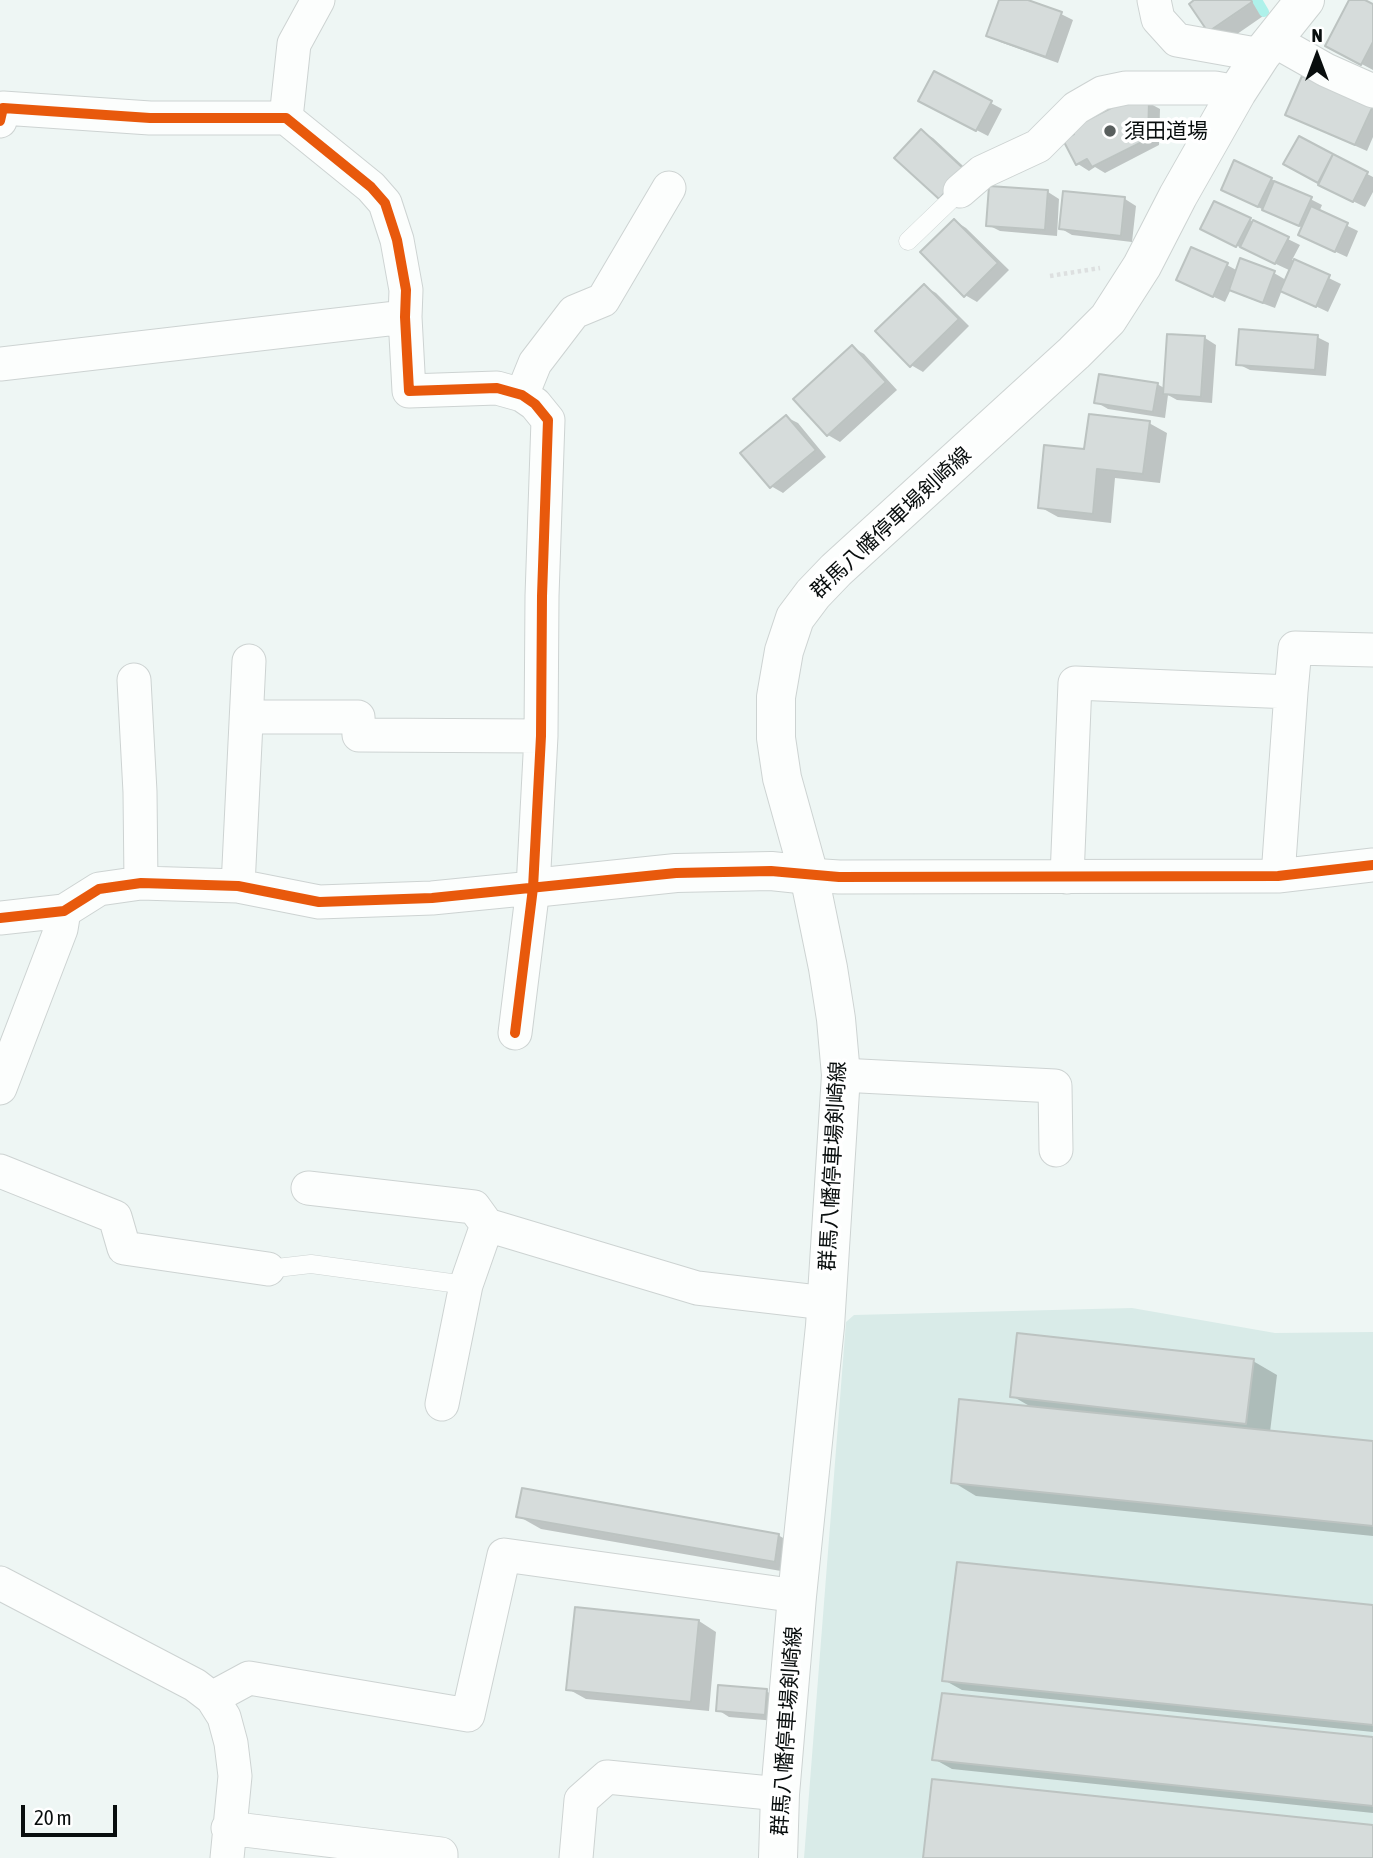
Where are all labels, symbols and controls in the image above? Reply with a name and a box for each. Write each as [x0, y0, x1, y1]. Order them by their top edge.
north arrow [1282, 21, 1352, 91]
text: N [1311, 24, 1323, 46]
place label: 須田道場 [1124, 118, 1208, 144]
marker: 須田道場 [1102, 123, 1118, 139]
street label: 群馬八幡停車場剣崎線 [806, 442, 976, 604]
street label: 群馬八幡停車場剣崎線 [815, 1060, 851, 1272]
street label: 群馬八幡停車場剣崎線 [767, 1625, 807, 1837]
scale bar [24, 1792, 121, 1836]
text: 20 m [34, 1805, 72, 1829]

